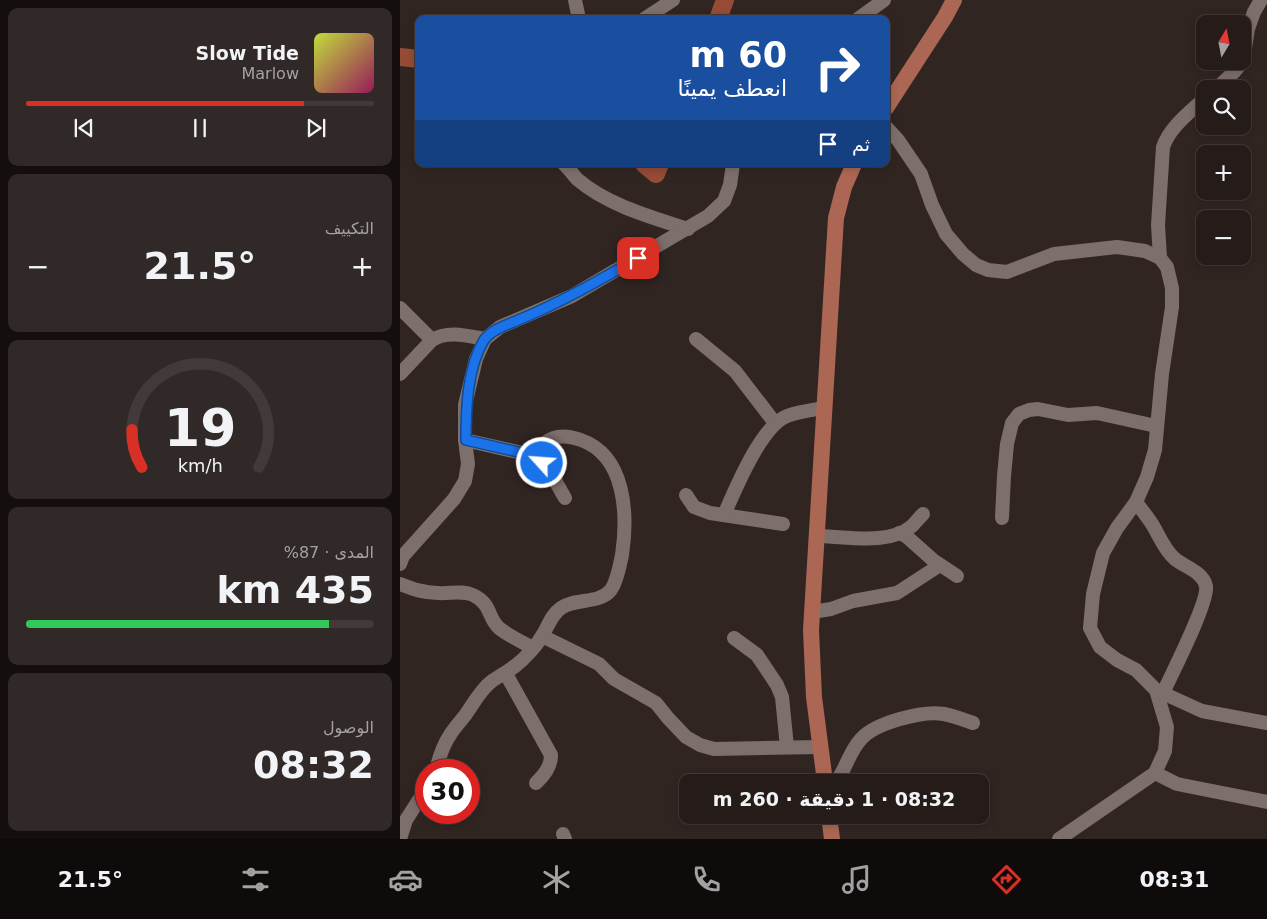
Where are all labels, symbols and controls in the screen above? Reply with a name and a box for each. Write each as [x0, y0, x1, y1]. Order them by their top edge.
north arrow [1196, 15, 1251, 70]
map controls [1196, 15, 1251, 265]
text: 60 m [690, 35, 787, 75]
icon: right [805, 35, 870, 100]
text: Slow Tide [196, 42, 299, 64]
text: Marlow [241, 64, 299, 83]
text: انعطف يمينًا [678, 76, 787, 101]
button: search [1196, 80, 1251, 135]
icon: previous [70, 114, 98, 142]
icon: pause [186, 114, 214, 142]
icon: next [302, 114, 330, 142]
icon: arrive [814, 130, 842, 158]
text: ثم [852, 133, 870, 155]
button: + [1196, 145, 1251, 200]
button: − [1196, 210, 1251, 265]
text: التكييف [325, 219, 374, 238]
pin [617, 237, 659, 279]
text: 21.5° [144, 244, 256, 288]
icon: arrive [624, 244, 652, 272]
text: − [26, 250, 49, 283]
text: + [351, 250, 374, 283]
text: 19 [164, 398, 236, 458]
position arrow [515, 436, 567, 488]
text: km/h [177, 455, 223, 476]
text: المدى · 87% [284, 543, 374, 562]
text: 435 km [217, 568, 374, 612]
text: الوصول [323, 718, 374, 737]
text: 08:32 [253, 743, 374, 787]
speed limit sign: 30 [415, 759, 480, 824]
text: 08:32 · 1 دقيقة · 260 m [713, 788, 955, 810]
icon: filters [238, 862, 273, 897]
icon: car [388, 862, 423, 897]
icon: climate [539, 862, 574, 897]
icon: phone [689, 862, 724, 897]
icon: music [839, 862, 874, 897]
icon: directions [989, 862, 1024, 897]
text: 21.5° [58, 867, 123, 892]
text: 08:31 [1139, 867, 1209, 892]

